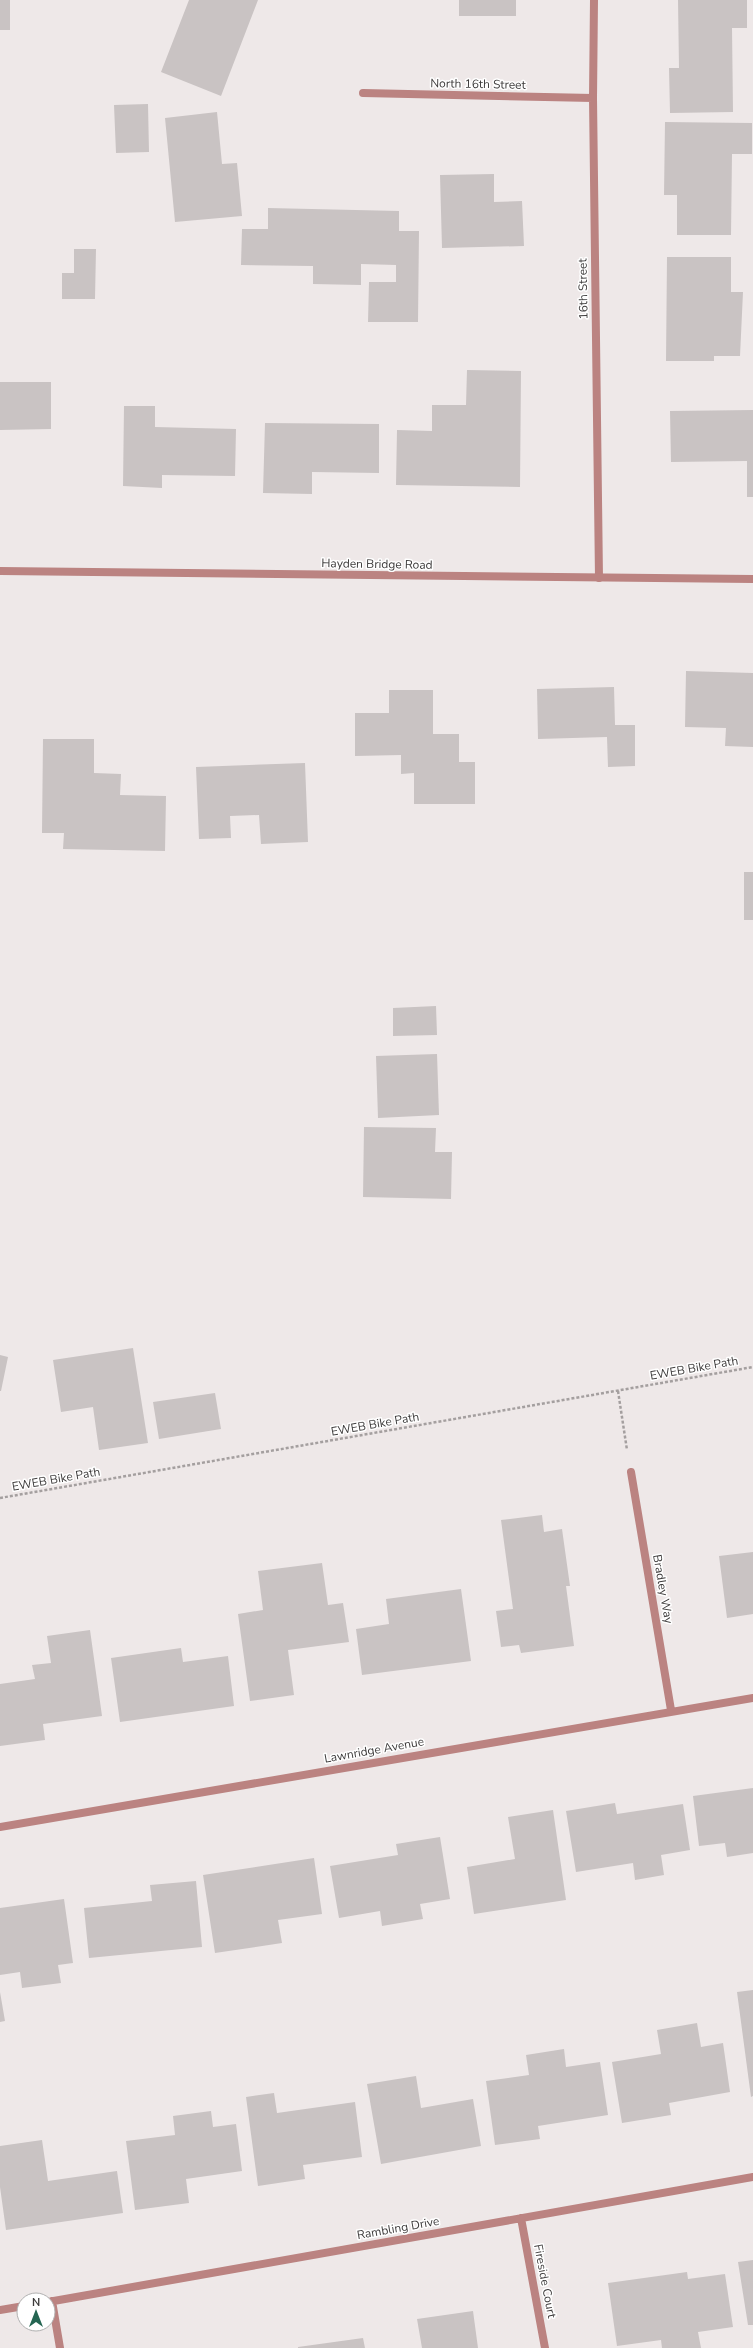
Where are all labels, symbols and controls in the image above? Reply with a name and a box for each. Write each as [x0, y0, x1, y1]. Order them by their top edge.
street label: North 16th Street [430, 75, 527, 93]
street label: 16th Street [574, 257, 592, 320]
street label: Hayden Bridge Road [321, 555, 433, 573]
street label: EWEB Bike Path [649, 1352, 739, 1384]
street label: EWEB Bike Path [330, 1408, 420, 1440]
street label: EWEB Bike Path [11, 1463, 101, 1495]
street label: Bradley Way [649, 1553, 677, 1626]
street label: Lawnridge Avenue [323, 1733, 425, 1767]
street label: Rambling Drive [356, 2213, 440, 2243]
street label: Fireside Court [530, 2243, 560, 2320]
north arrow [16, 2292, 56, 2332]
text: N [32, 2295, 40, 2310]

